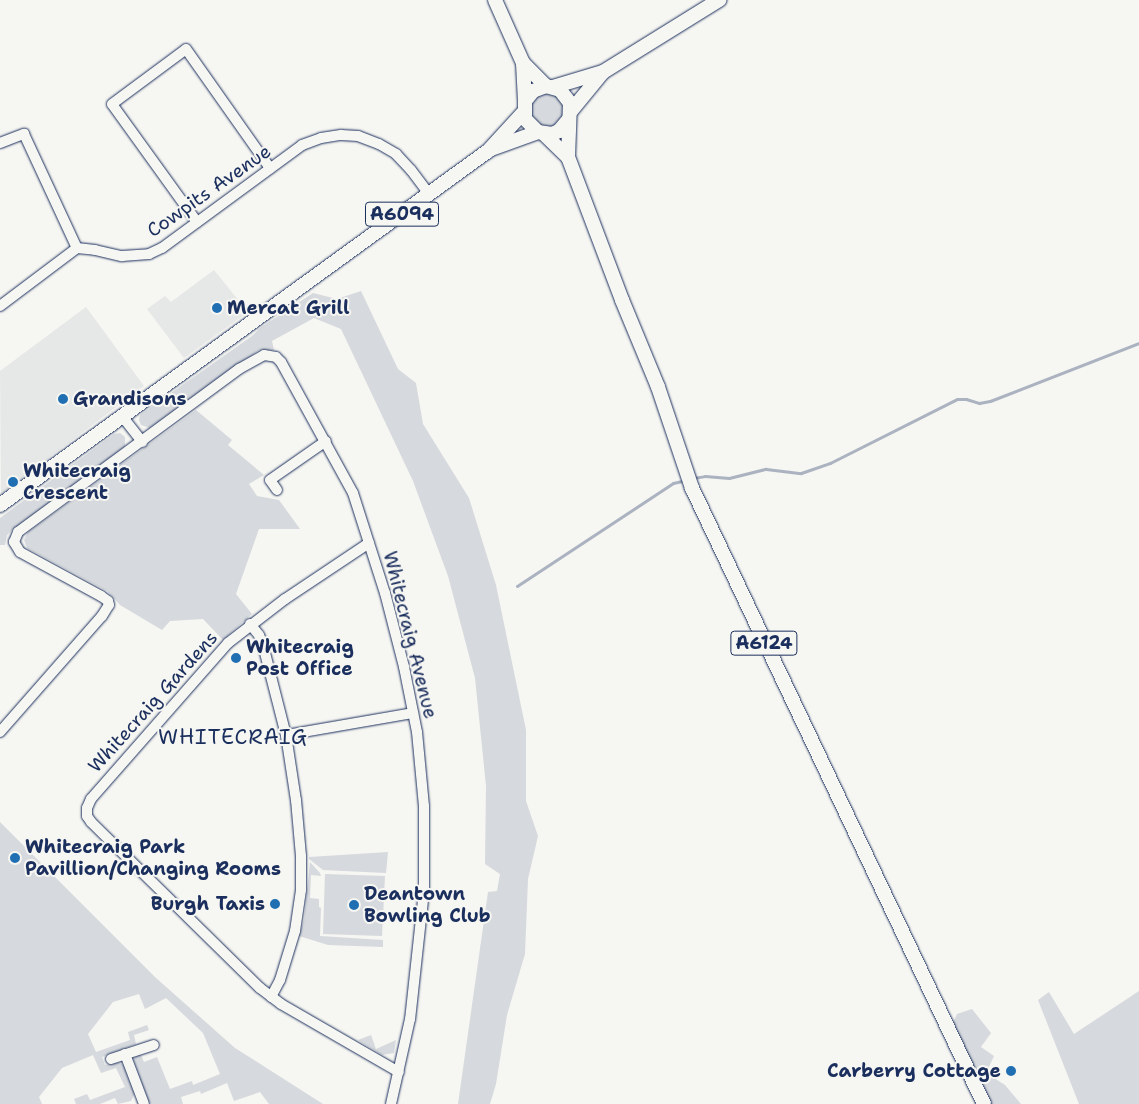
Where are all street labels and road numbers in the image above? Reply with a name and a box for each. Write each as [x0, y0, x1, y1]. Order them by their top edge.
street label: Cowpits Avenue [143, 140, 275, 242]
road number: A6094 [364, 198, 440, 230]
street label: Whitecraig Avenue [378, 549, 442, 721]
street label: Whitecraig Gardens [84, 627, 222, 777]
road number: A6124 [730, 628, 798, 658]

